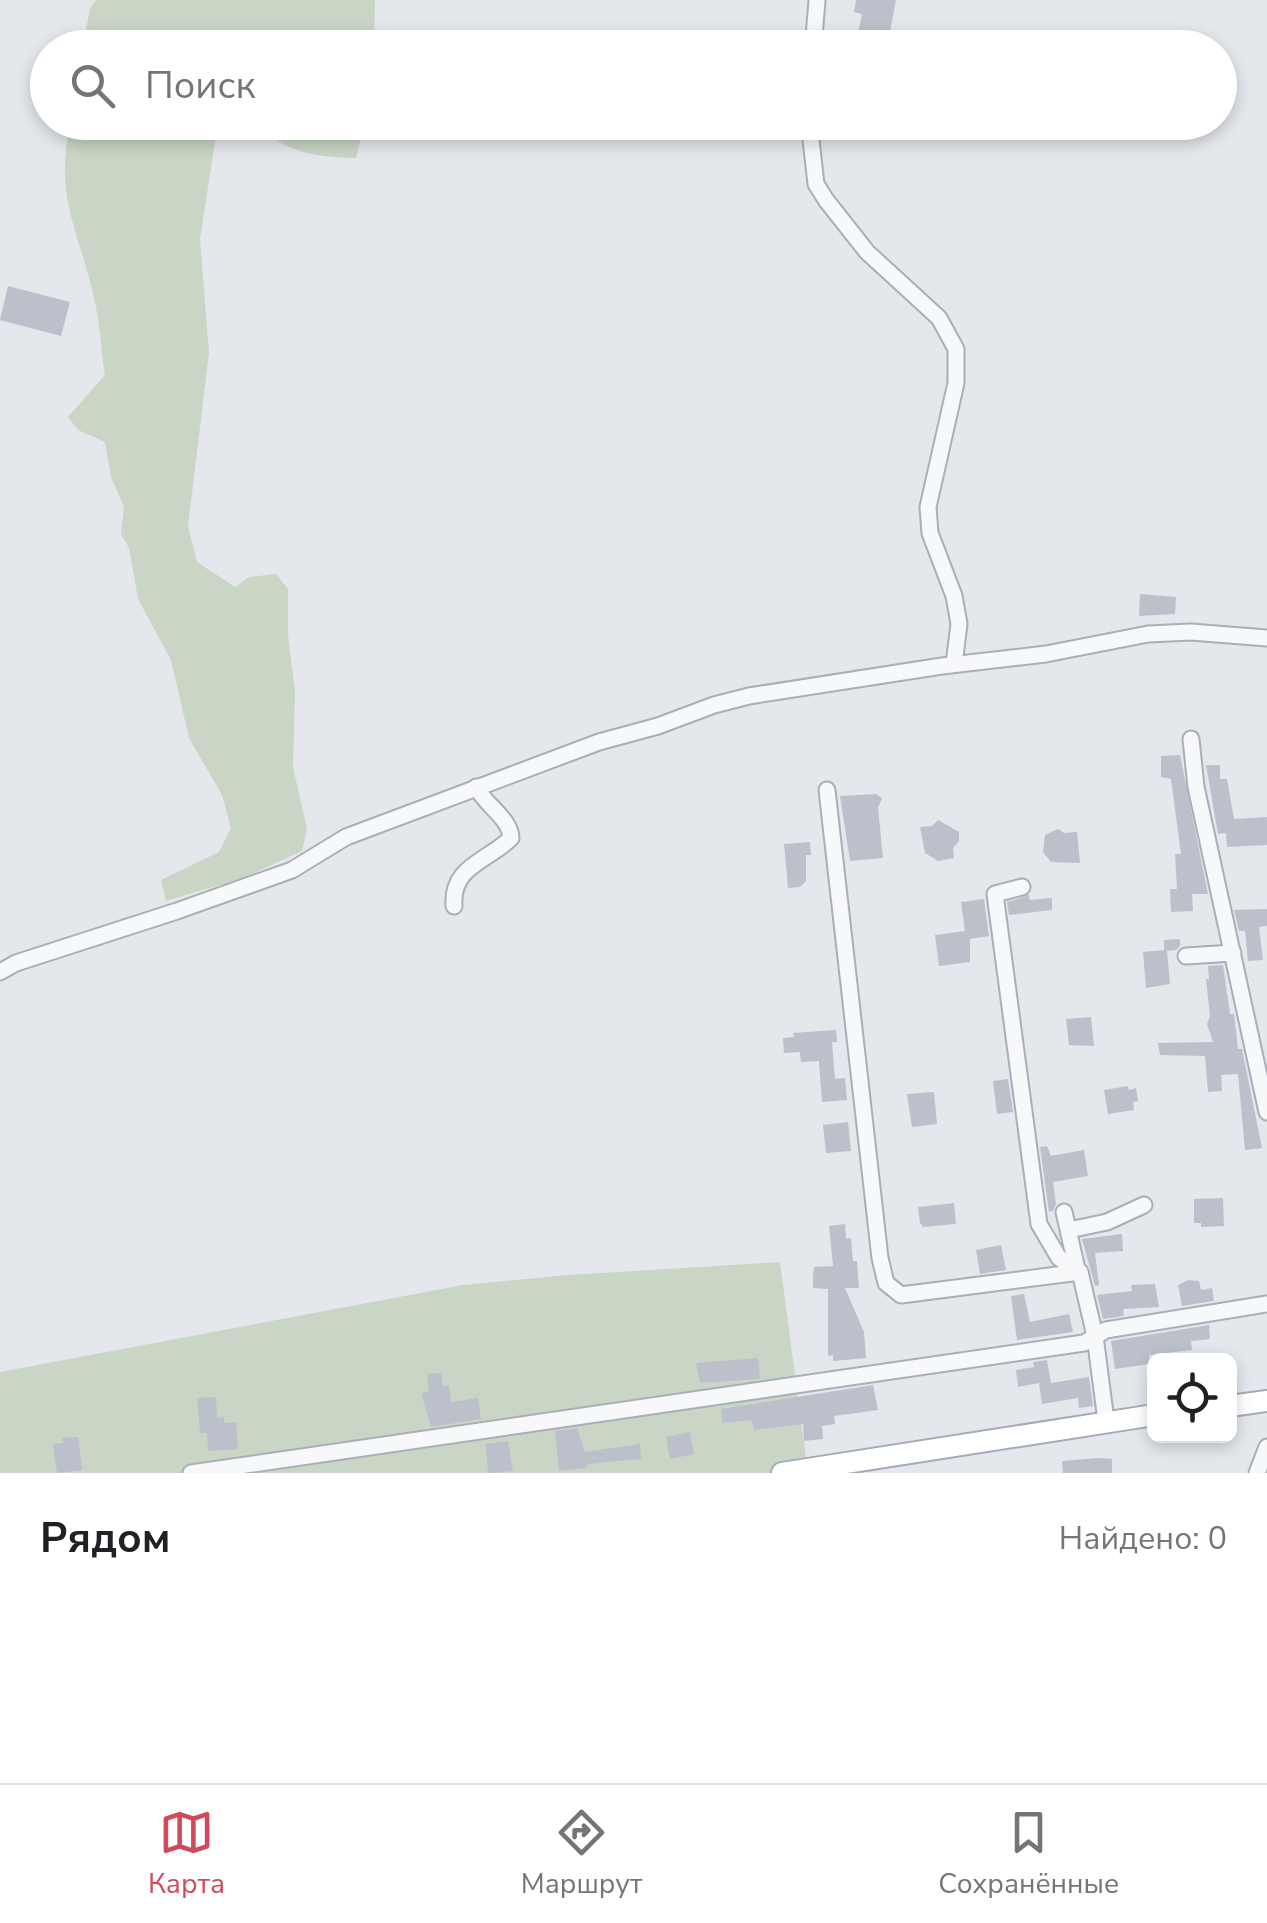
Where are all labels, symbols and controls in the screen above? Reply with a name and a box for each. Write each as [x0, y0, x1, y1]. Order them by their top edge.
search box [30, 30, 1237, 140]
icon: search [65, 58, 120, 113]
text: Поиск [145, 60, 255, 111]
map controls [1147, 1353, 1237, 1443]
button: locate [1147, 1353, 1237, 1443]
text: Рядом [40, 1510, 170, 1567]
text: Найдено: 0 [1059, 1517, 1227, 1560]
tab: Карта [148, 1805, 225, 1903]
tab: Маршрут [521, 1805, 642, 1903]
tab: Сохранённые [938, 1805, 1119, 1903]

